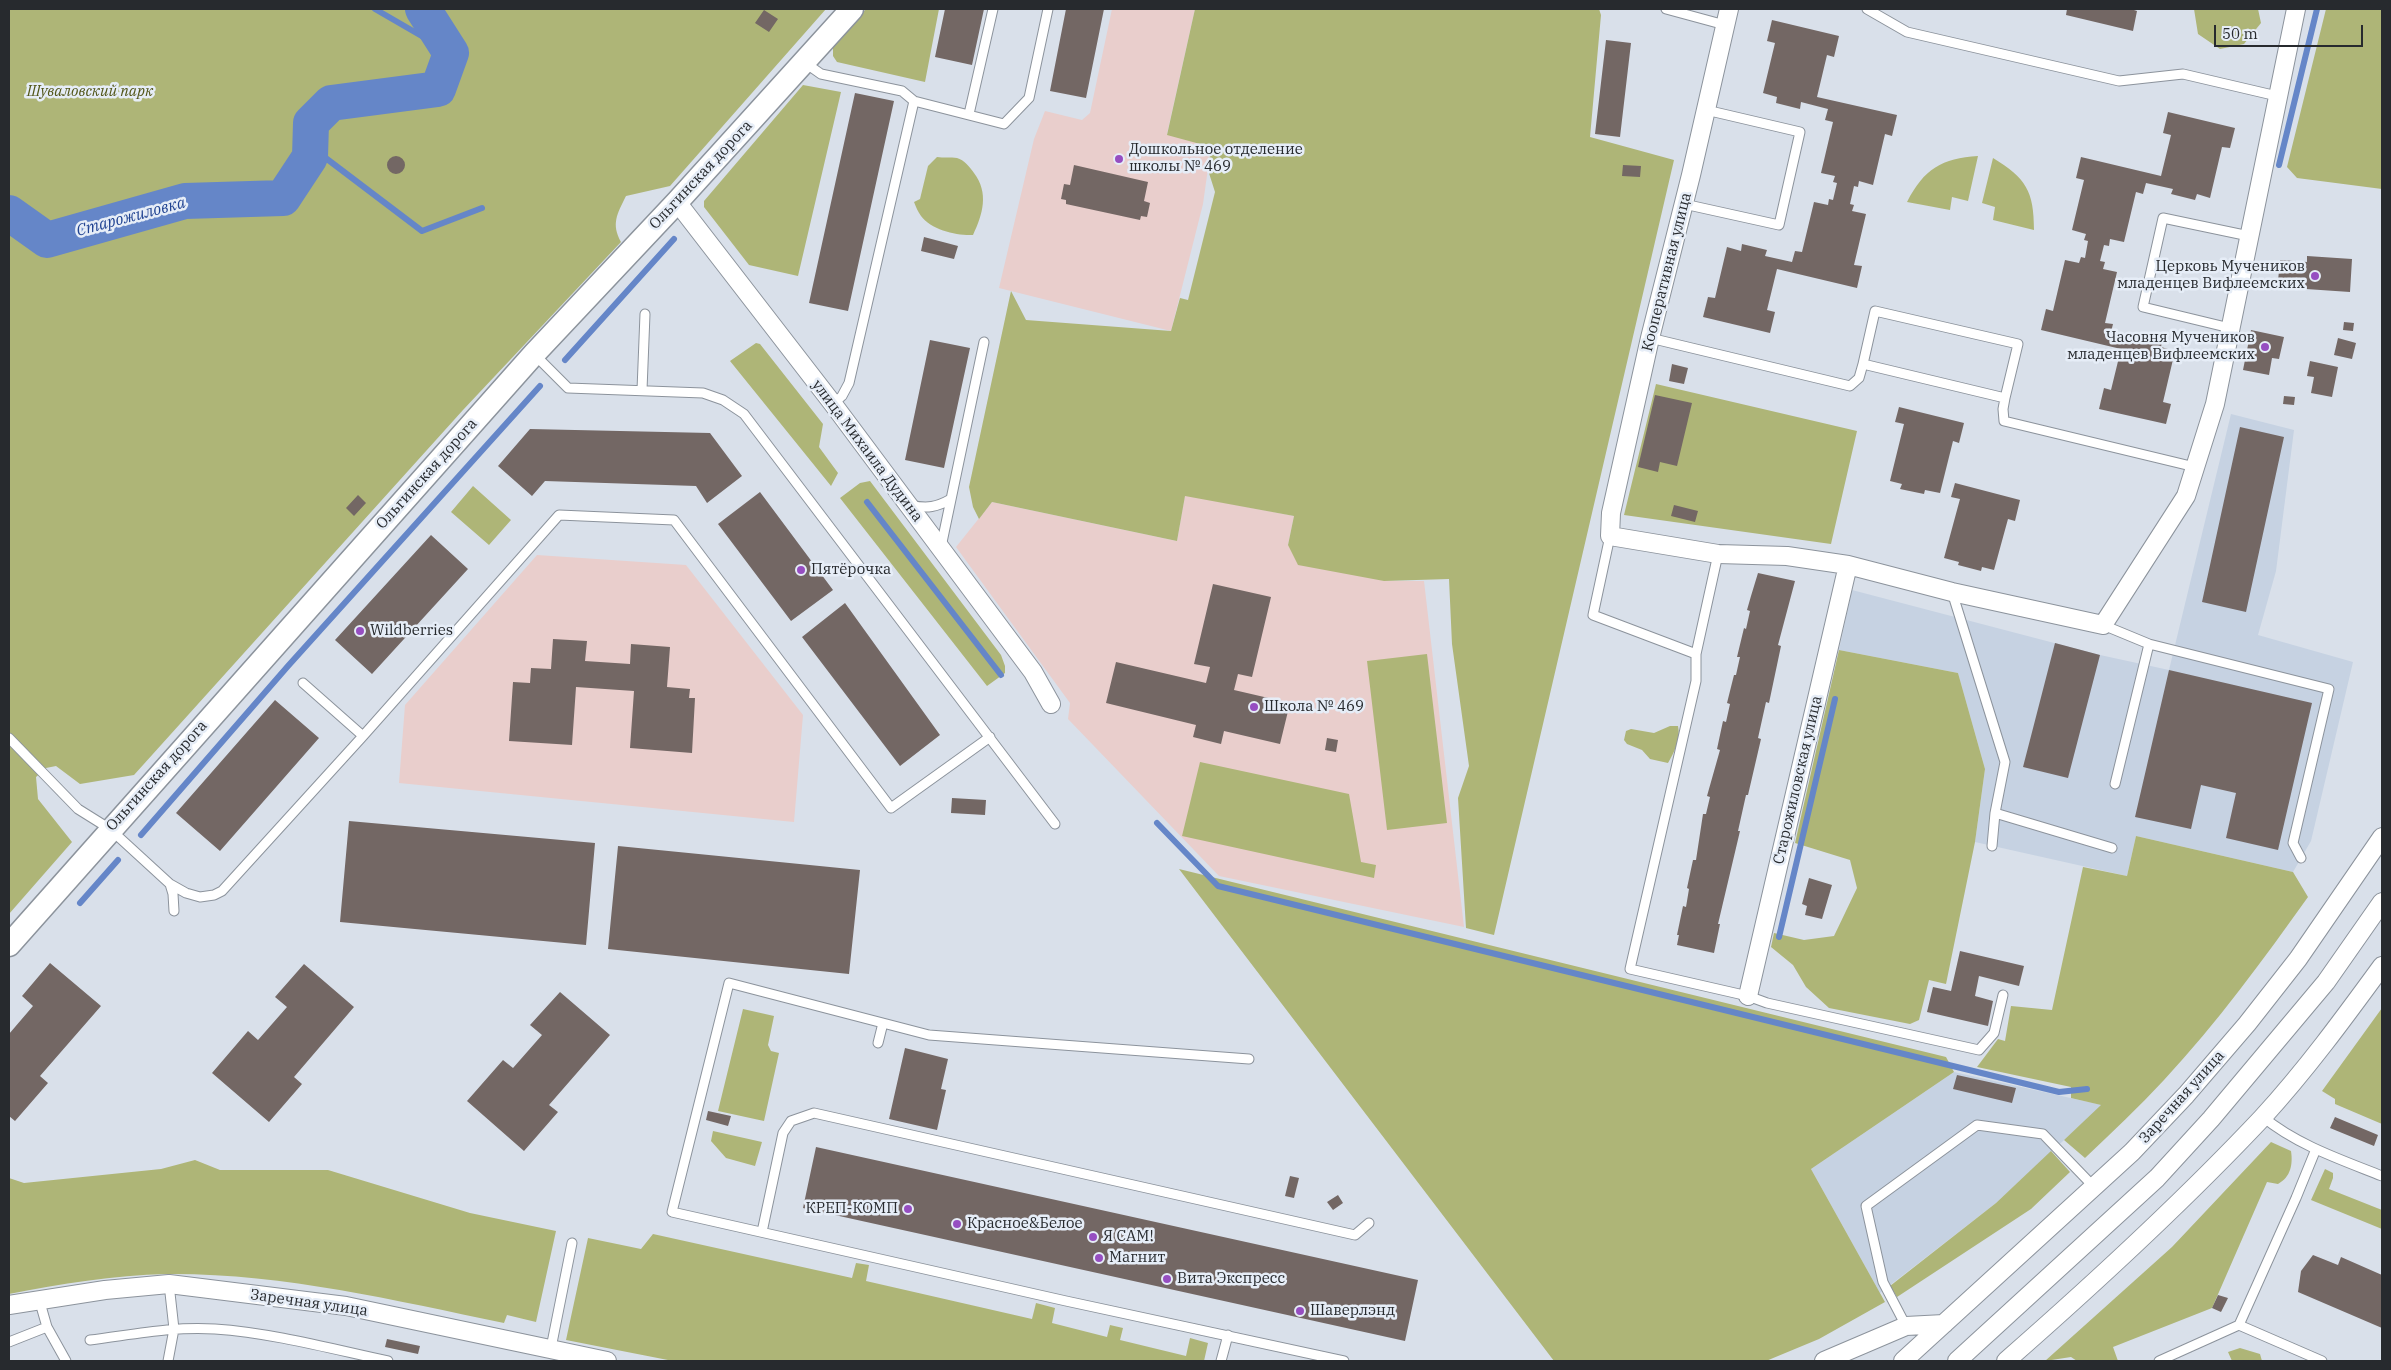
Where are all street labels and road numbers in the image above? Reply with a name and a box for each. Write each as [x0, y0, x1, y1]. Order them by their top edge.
street label: Ольгинская дорога [646, 117, 756, 233]
street label: Кооперативная улица [1639, 191, 1695, 353]
street label: улица Михаила Дудина [808, 376, 926, 526]
street label: Ольгинская дорога [373, 415, 481, 533]
street label: Старожиловская улица [1770, 694, 1826, 866]
street label: Ольгинская дорога [103, 717, 211, 835]
street label: Заречная улица [2136, 1047, 2228, 1147]
street label: Заречная улица [249, 1286, 369, 1320]

